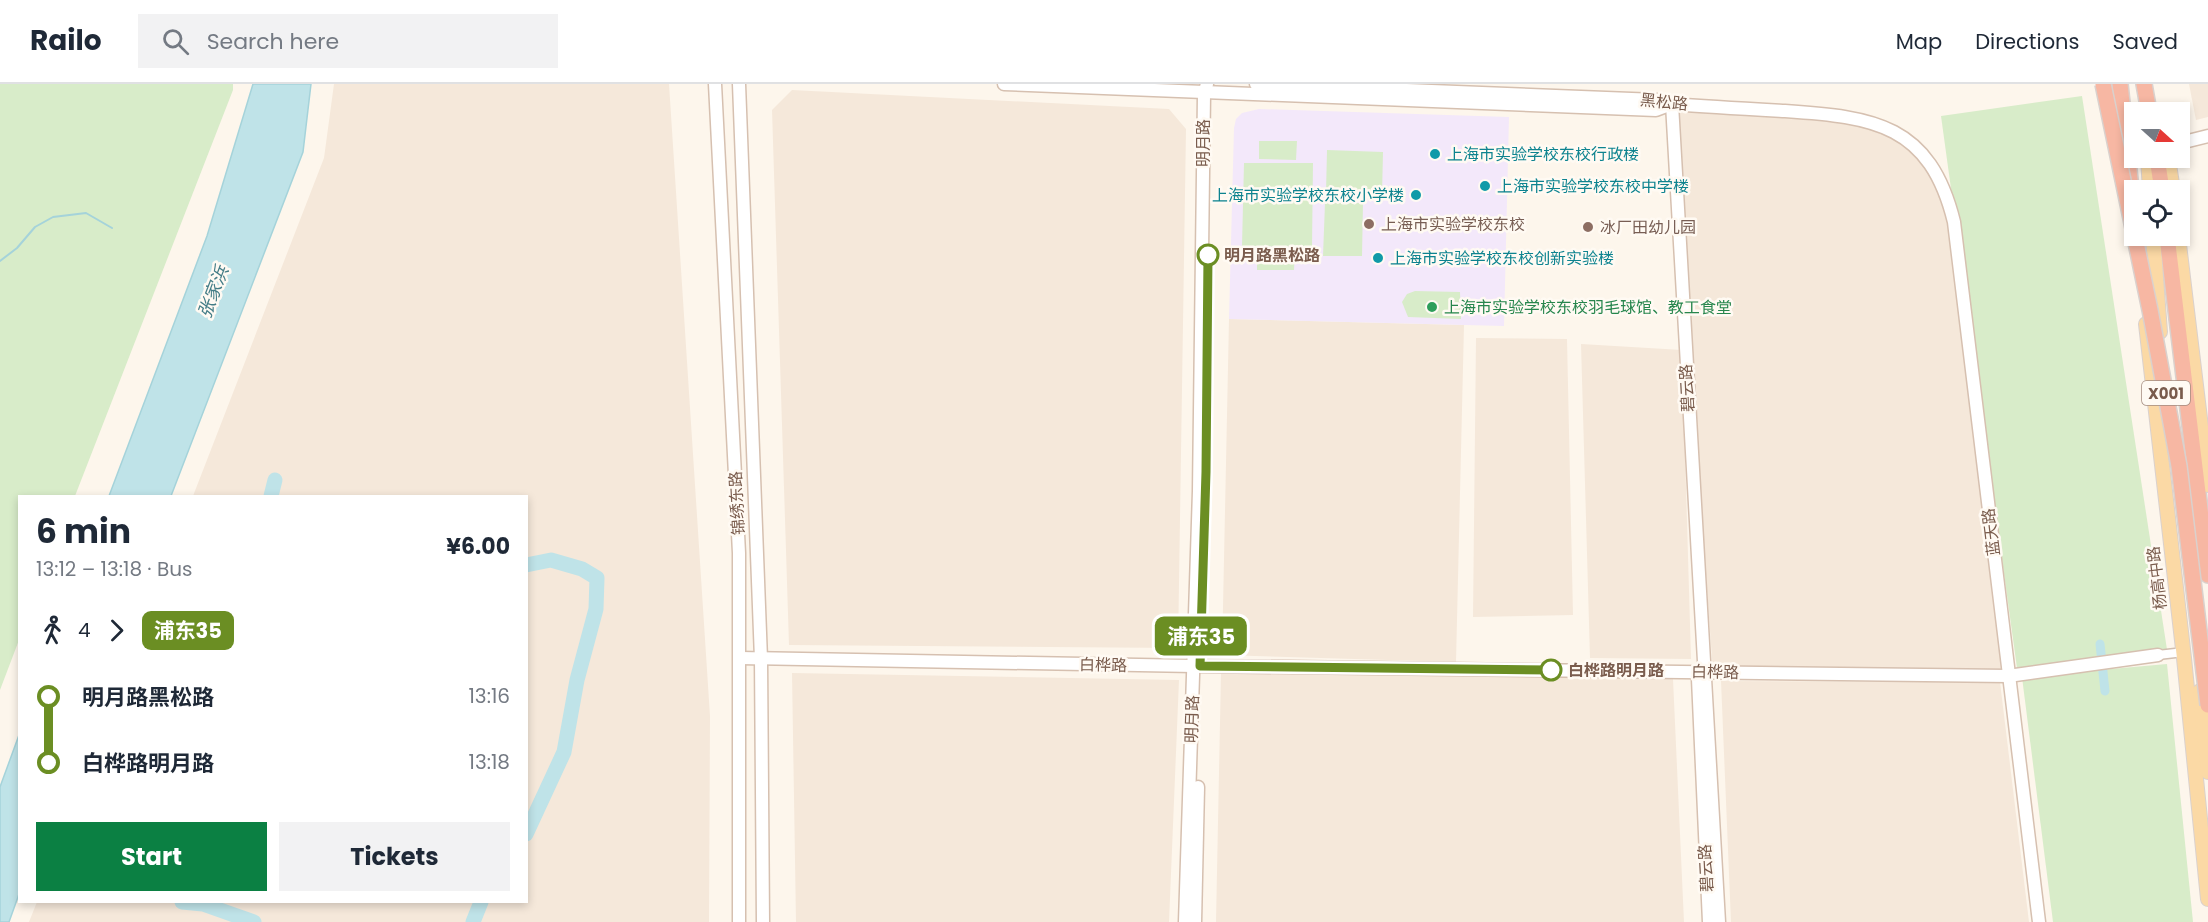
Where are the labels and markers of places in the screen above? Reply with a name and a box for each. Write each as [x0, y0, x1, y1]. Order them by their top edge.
place label: 上海市实验学校东校行政楼 [1447, 143, 1639, 166]
marker: 上海市实验学校东校行政楼 [1428, 147, 1442, 161]
place label: 上海市实验学校东校中学楼 [1497, 175, 1689, 198]
marker: 上海市实验学校东校中学楼 [1478, 179, 1492, 193]
place label: 上海市实验学校东校小学楼 [1212, 184, 1404, 207]
marker: 上海市实验学校东校小学楼 [1409, 188, 1423, 202]
place label: 上海市实验学校东校 [1381, 213, 1525, 236]
place label: 冰厂田幼儿园 [1600, 216, 1696, 239]
marker: 上海市实验学校东校 [1362, 217, 1376, 231]
marker: 冰厂田幼儿园 [1581, 220, 1595, 234]
marker: 明月路黑松路 [1197, 244, 1219, 266]
place label: 明月路黑松路 [1224, 244, 1320, 267]
place label: 上海市实验学校东校创新实验楼 [1390, 247, 1614, 270]
marker: 上海市实验学校东校创新实验楼 [1371, 251, 1385, 265]
place label: 上海市实验学校东校羽毛球馆、教工食堂 [1444, 296, 1732, 319]
marker: 上海市实验学校东校羽毛球馆、教工食堂 [1425, 300, 1439, 314]
marker: 白桦路明月路 [1540, 659, 1562, 681]
place label: 白桦路明月路 [1568, 659, 1664, 682]

